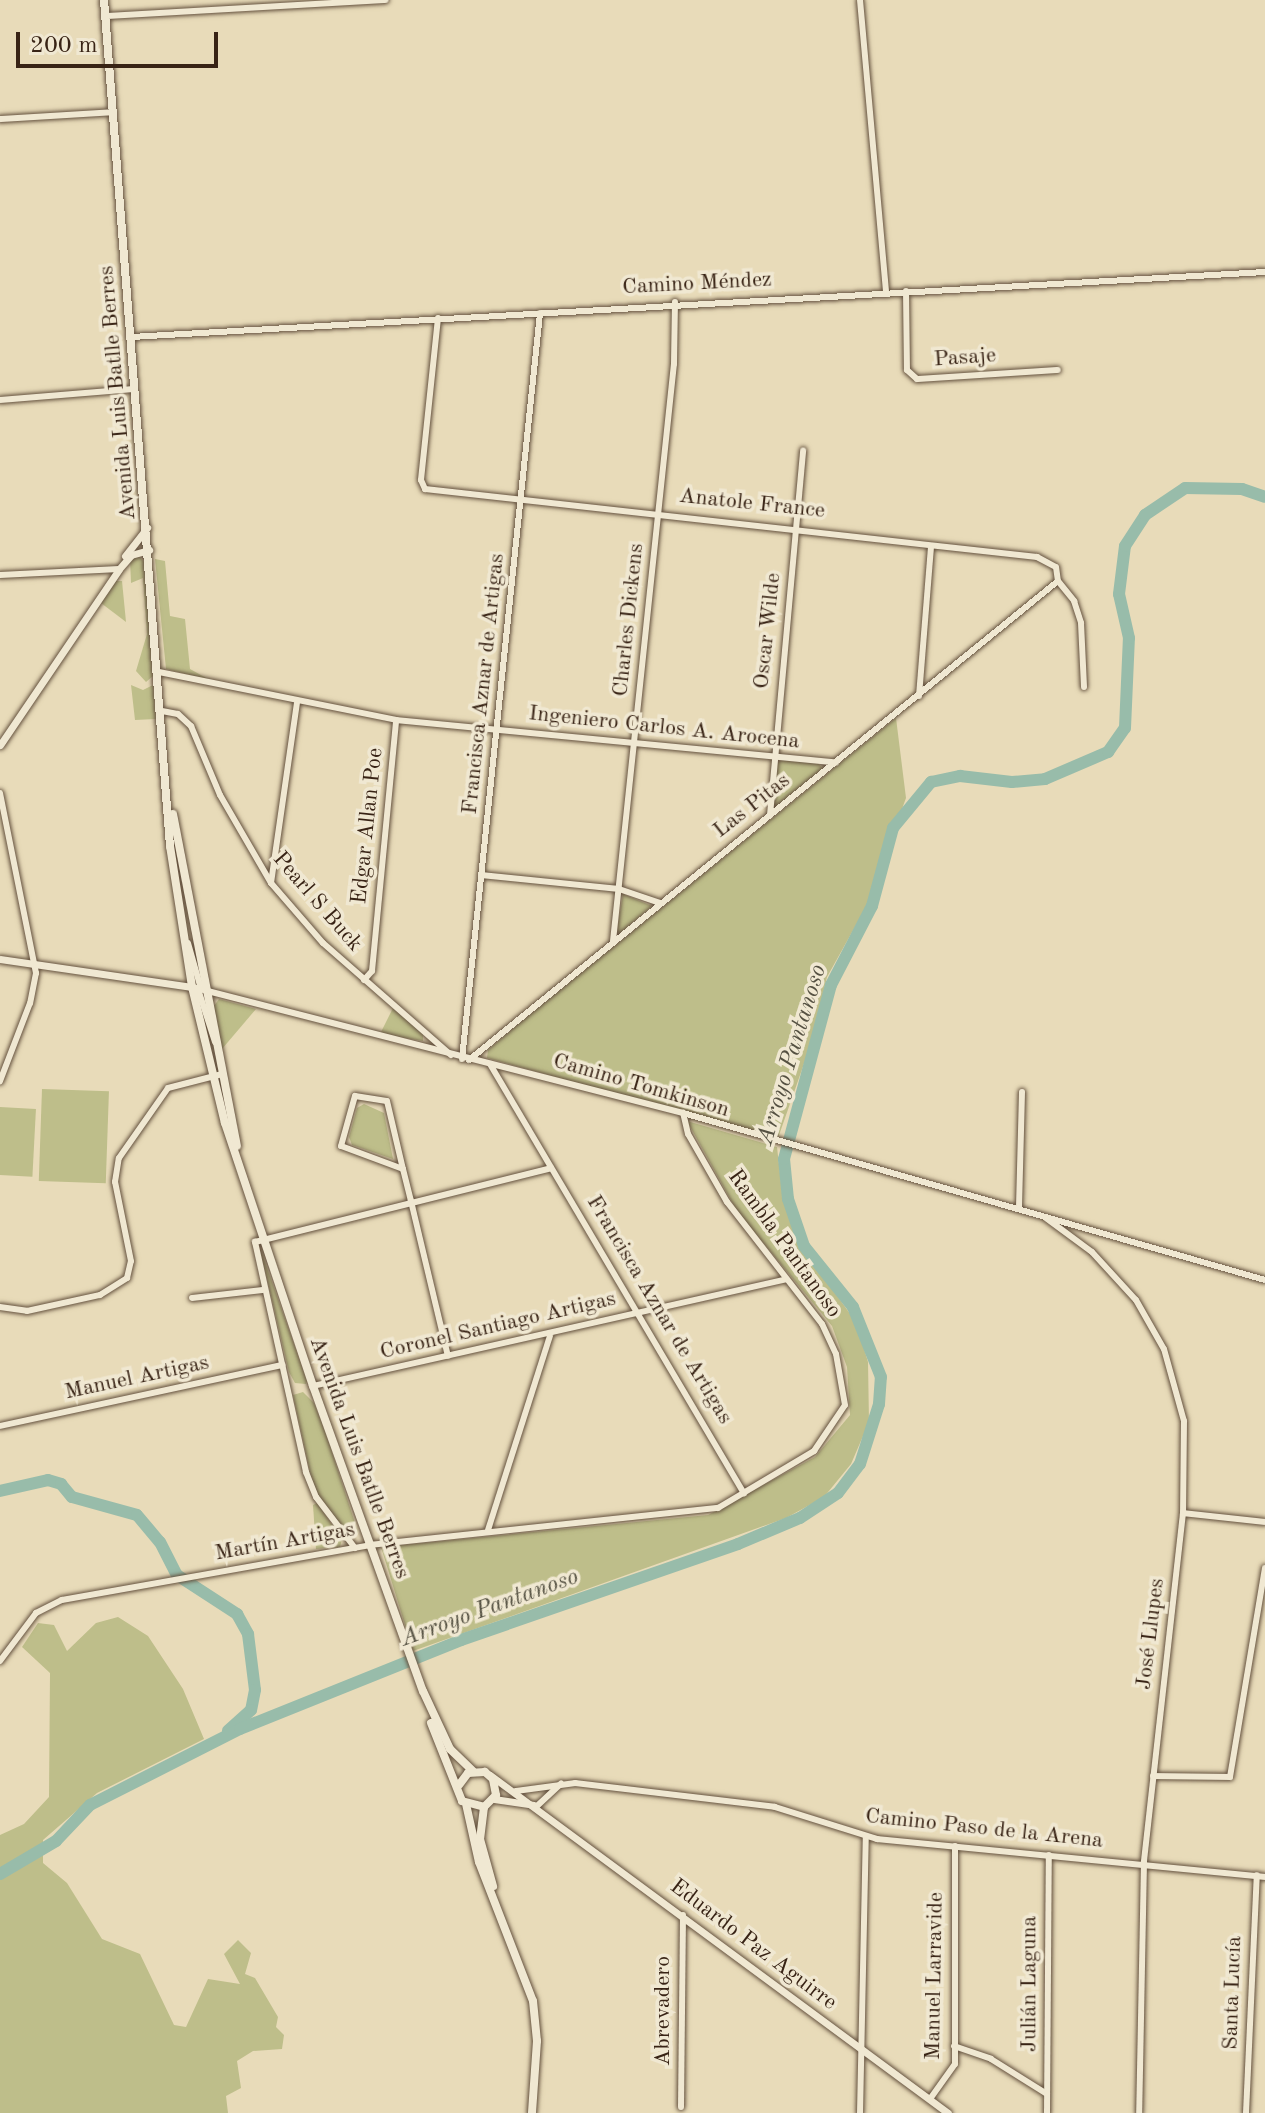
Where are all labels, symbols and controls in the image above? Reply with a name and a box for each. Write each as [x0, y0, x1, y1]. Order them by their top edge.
scale bar [20, 16, 222, 66]
text: 200 m [30, 34, 98, 58]
street label: Avenida Luis Batlle Berres [94, 265, 142, 521]
street label: Camino Méndez [622, 267, 772, 301]
street label: Pasaje [933, 343, 997, 373]
street label: Anatole France [678, 483, 826, 525]
street label: Charles Dickens [608, 542, 650, 698]
street label: Francisca Aznar de Artigas [457, 552, 511, 816]
street label: Oscar Wilde [749, 572, 787, 690]
street label: Ingeniero Carlos A. Arocena [527, 701, 801, 755]
street label: Edgar Allan Poe [347, 747, 389, 905]
street label: Las Pitas [708, 768, 796, 844]
street label: Pearl S Buck [266, 847, 368, 957]
water label: Arroyo Pantanoso [752, 961, 834, 1149]
street label: Camino Tomkinson [550, 1048, 732, 1124]
street label: Rambla Pantanoso [721, 1165, 847, 1323]
street label: Francisca Aznar de Artigas [580, 1191, 738, 1429]
street label: Coronel Santiago Artigas [377, 1286, 619, 1366]
street label: Avenida Luis Batlle Berres [303, 1333, 415, 1583]
street label: Manuel Artigas [62, 1350, 212, 1406]
street label: Martín Artigas [213, 1517, 357, 1567]
water label: Arroyo Pantanoso [397, 1563, 583, 1655]
street label: José Llupes [1131, 1577, 1171, 1691]
street label: Camino Paso de la Arena [864, 1803, 1104, 1855]
street label: Eduardo Paz Aguirre [664, 1874, 842, 2016]
street label: Manuel Larravide [920, 1892, 950, 2060]
street label: Julián Laguna [1017, 1916, 1043, 2052]
street label: Santa Lucía [1218, 1936, 1248, 2050]
street label: Abrevadero [651, 1956, 677, 2066]

